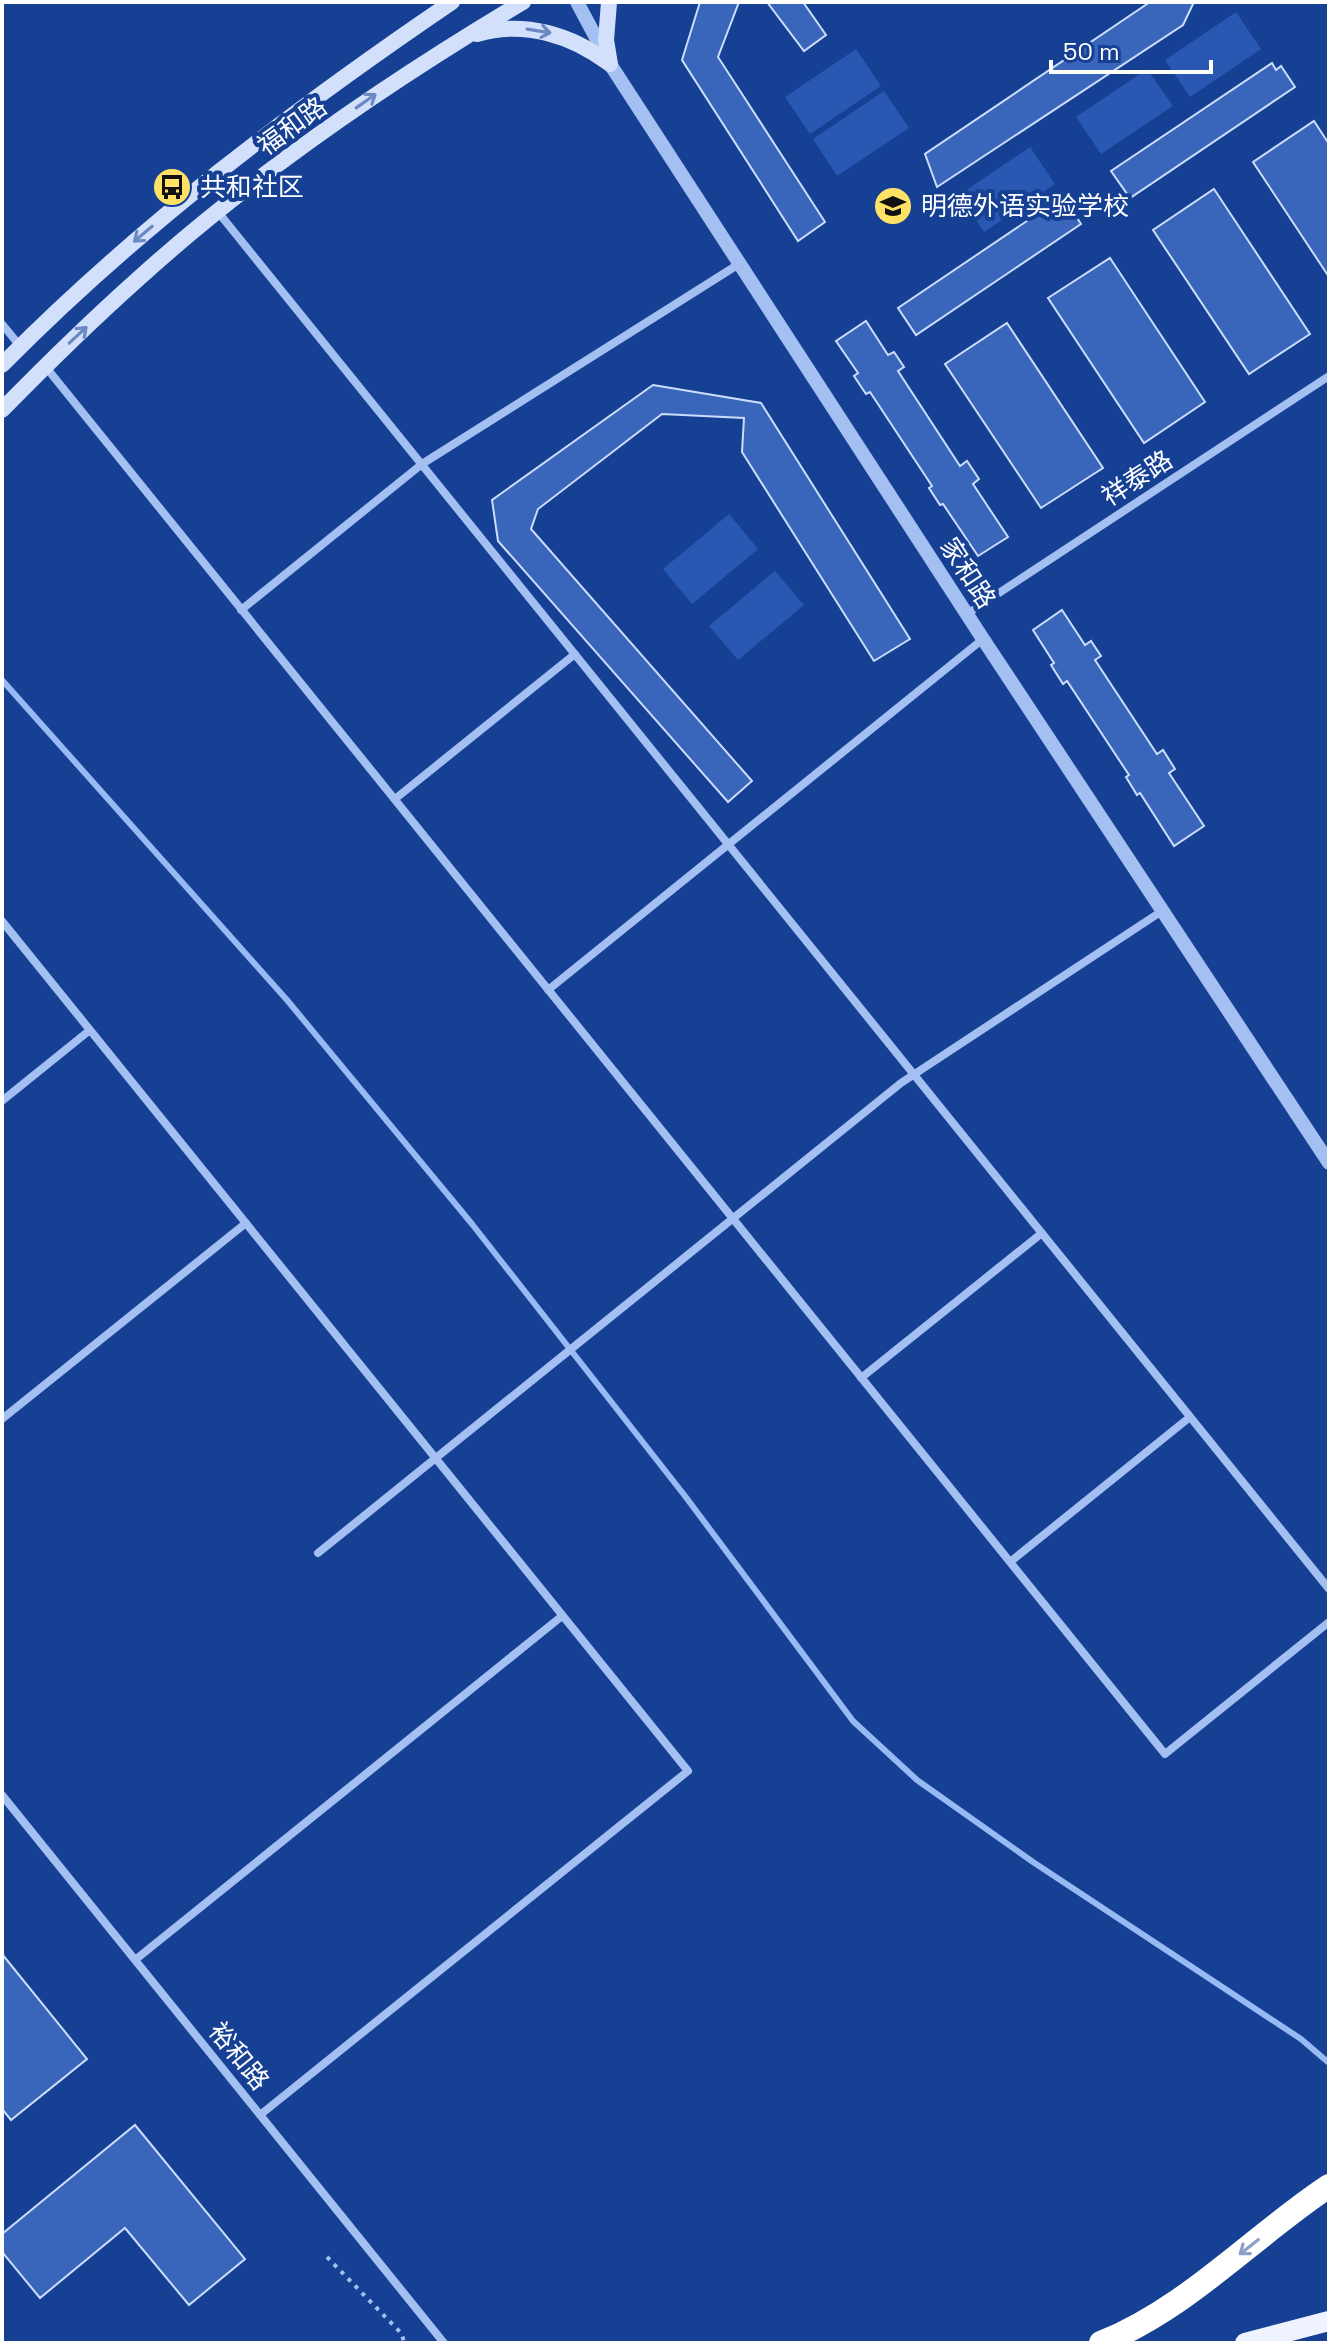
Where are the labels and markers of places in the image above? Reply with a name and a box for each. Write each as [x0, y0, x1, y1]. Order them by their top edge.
bus stop icon: 共和社区 [151, 166, 193, 208]
place label: 共和社区 [200, 170, 304, 204]
school or university icon: 明德外语实验学校 [872, 185, 914, 227]
place label: 明德外语实验学校 [921, 189, 1129, 223]

